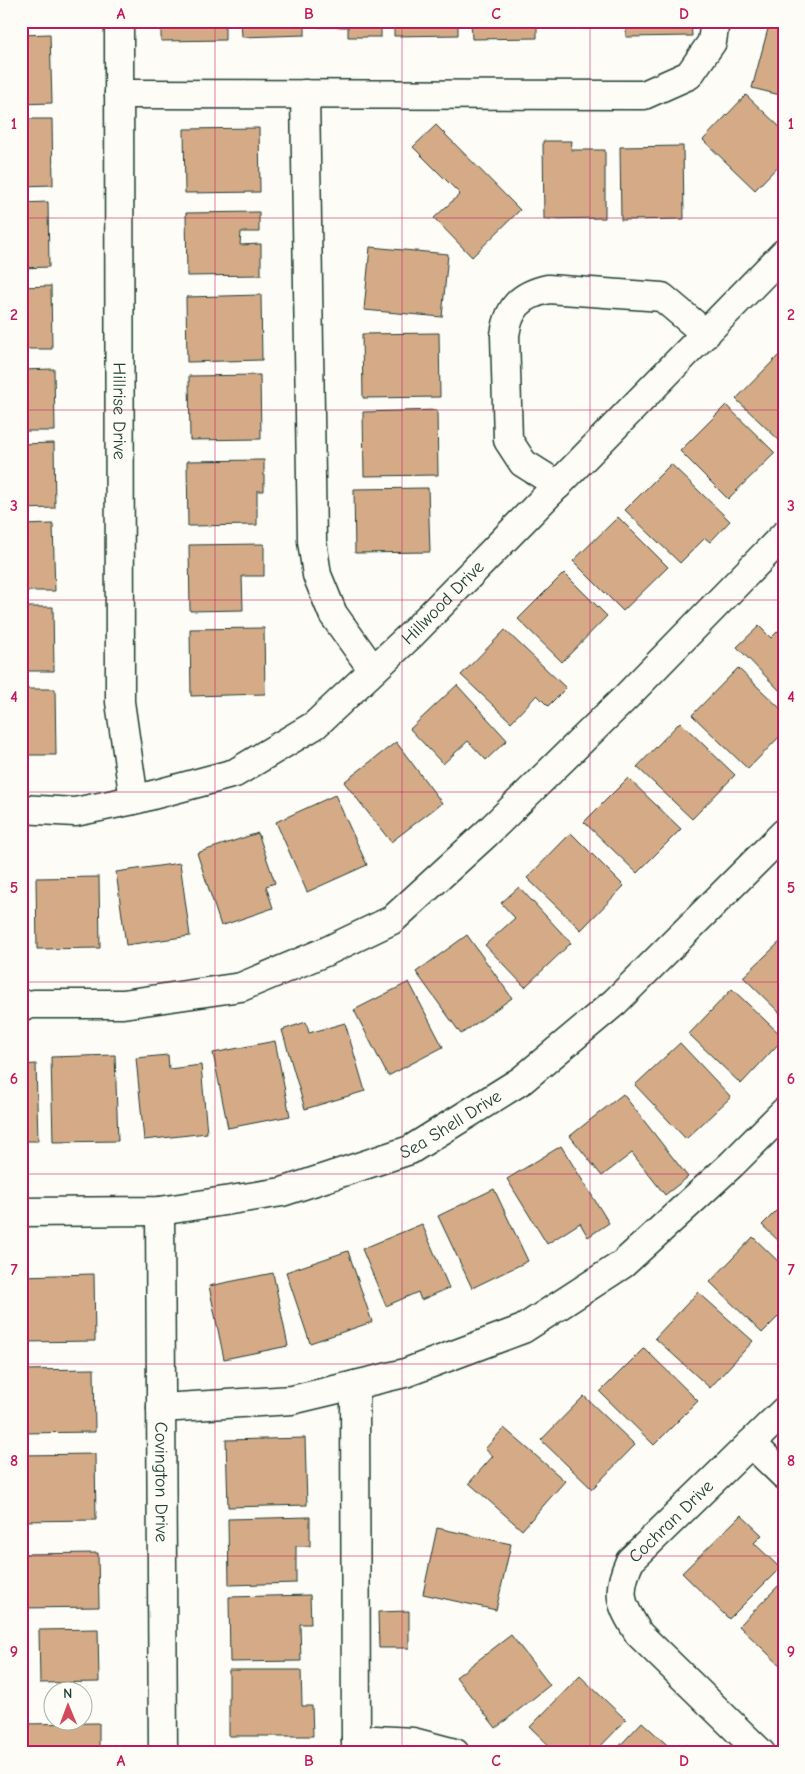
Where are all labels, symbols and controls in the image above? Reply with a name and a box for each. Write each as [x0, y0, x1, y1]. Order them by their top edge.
text: A [117, 5, 126, 23]
text: B [304, 5, 314, 23]
text: C [491, 5, 501, 23]
text: D [679, 5, 689, 23]
text: 1 [11, 115, 17, 133]
text: 1 [788, 115, 794, 133]
text: 2 [10, 306, 18, 324]
text: 2 [787, 306, 795, 324]
street label: Hillrise Drive [109, 362, 130, 460]
text: 3 [10, 497, 18, 515]
text: 3 [787, 497, 795, 515]
street label: Hillwood Drive [397, 556, 488, 649]
text: 4 [10, 688, 18, 706]
text: 4 [787, 688, 795, 706]
text: 5 [10, 879, 18, 897]
text: 5 [787, 879, 795, 897]
text: 6 [10, 1070, 18, 1088]
text: 6 [787, 1070, 795, 1088]
street label: Sea Shell Drive [397, 1085, 505, 1163]
text: 7 [10, 1261, 18, 1279]
text: 7 [787, 1261, 795, 1279]
street label: Covington Drive [151, 1422, 172, 1542]
text: 8 [10, 1452, 18, 1470]
text: 8 [787, 1452, 795, 1470]
street label: Cochran Drive [624, 1475, 718, 1567]
text: 9 [10, 1643, 18, 1661]
text: 9 [787, 1643, 795, 1661]
north arrow [42, 1682, 92, 1732]
text: N [63, 1685, 72, 1702]
text: A [117, 1752, 126, 1770]
text: B [304, 1752, 314, 1770]
text: C [491, 1752, 501, 1770]
text: D [679, 1752, 689, 1770]

